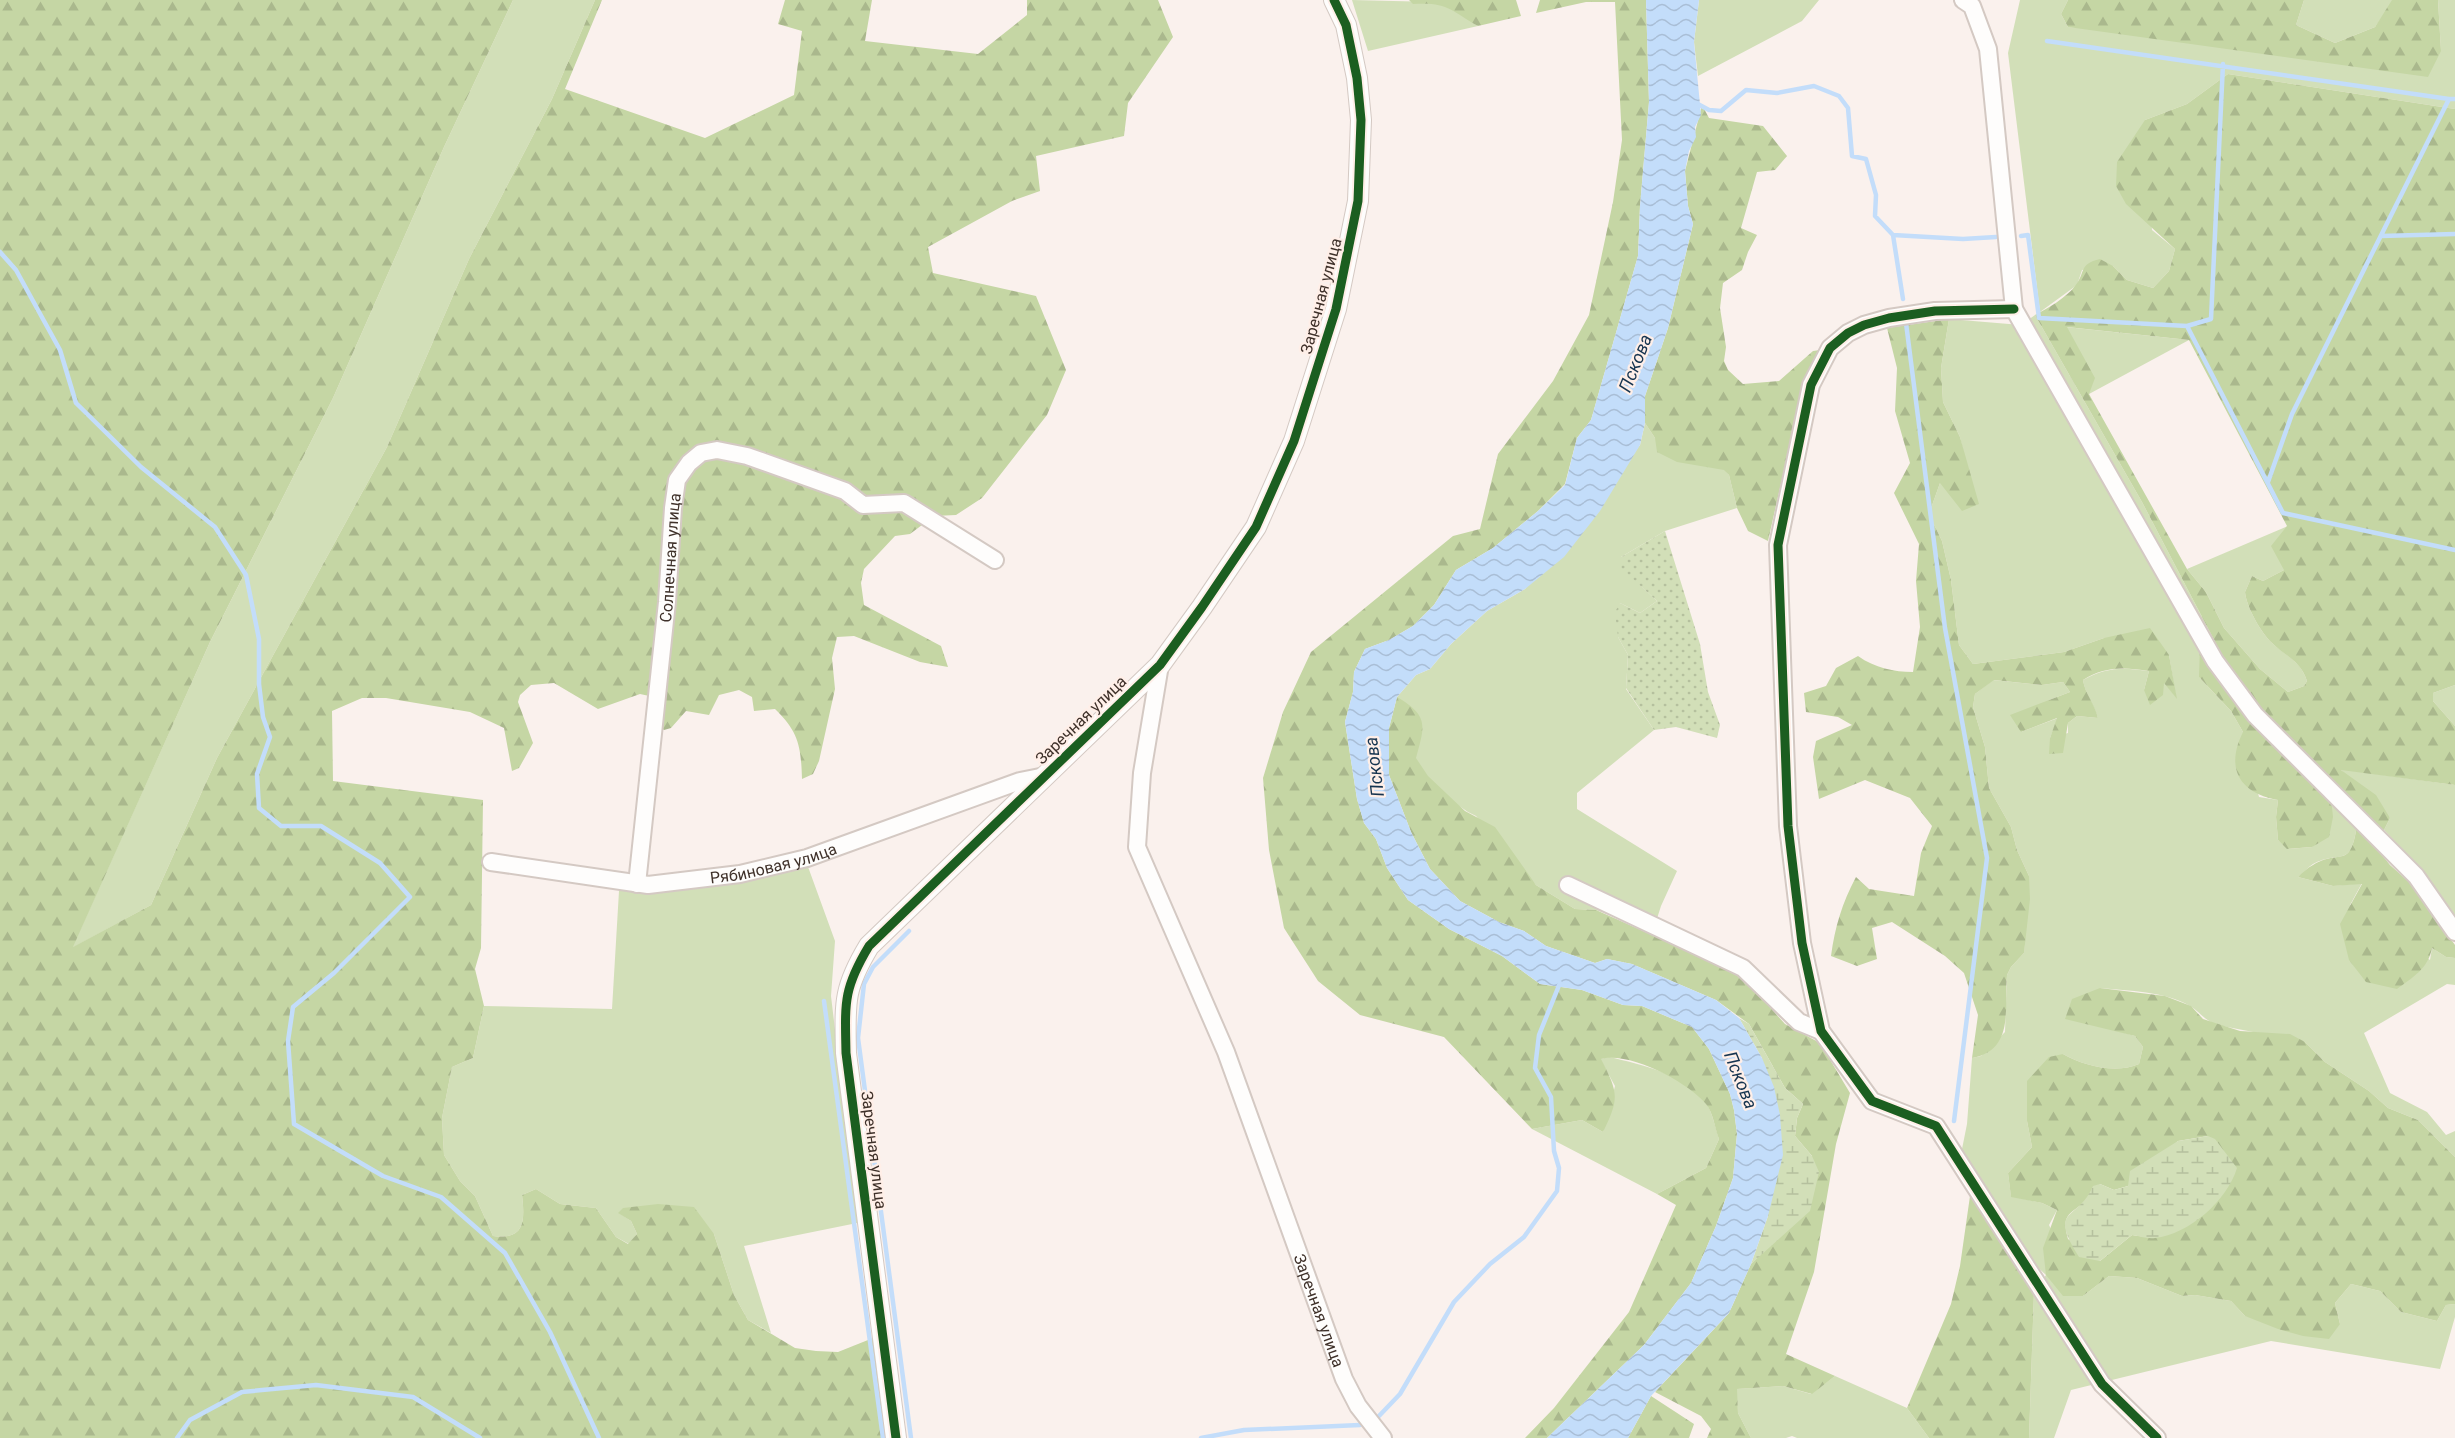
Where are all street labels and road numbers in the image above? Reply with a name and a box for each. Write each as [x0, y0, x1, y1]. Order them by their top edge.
street label: Заречная улица [1296, 236, 1346, 356]
street label: Солнечная улица [655, 492, 685, 623]
street label: Заречная улица [1032, 672, 1130, 768]
street label: Рябиновая улица [709, 839, 839, 887]
street label: Заречная улица [857, 1090, 891, 1210]
street label: Заречная улица [1290, 1251, 1348, 1370]

